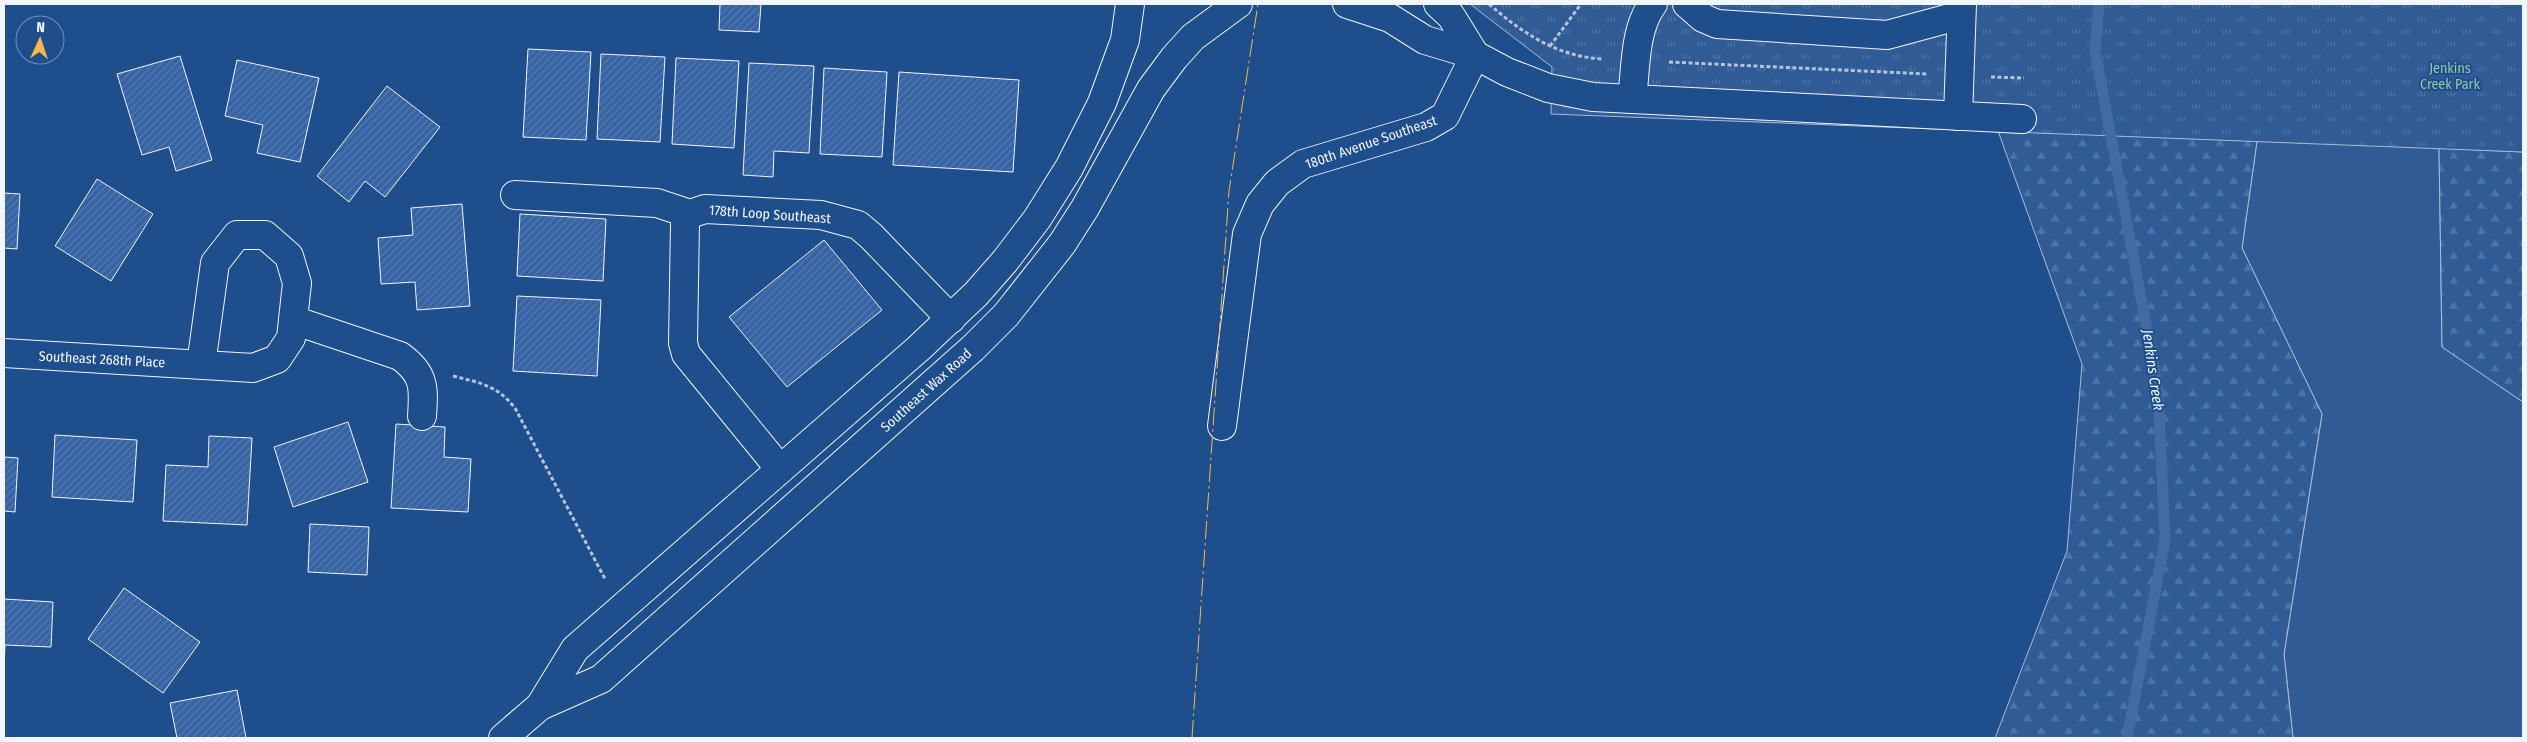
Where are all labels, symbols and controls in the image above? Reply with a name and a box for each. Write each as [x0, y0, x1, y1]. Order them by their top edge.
north arrow [15, 15, 65, 65]
text: N [36, 19, 45, 36]
park label: Jenkins Creek Park [2420, 60, 2480, 93]
street label: 180th Avenue Southeast [1303, 112, 1440, 173]
street label: 178th Loop Southeast [708, 202, 832, 227]
water label: Jenkins Creek [2138, 327, 2168, 412]
street label: Southeast Wax Road [877, 345, 975, 436]
street label: Southeast 268th Place [38, 348, 166, 371]

